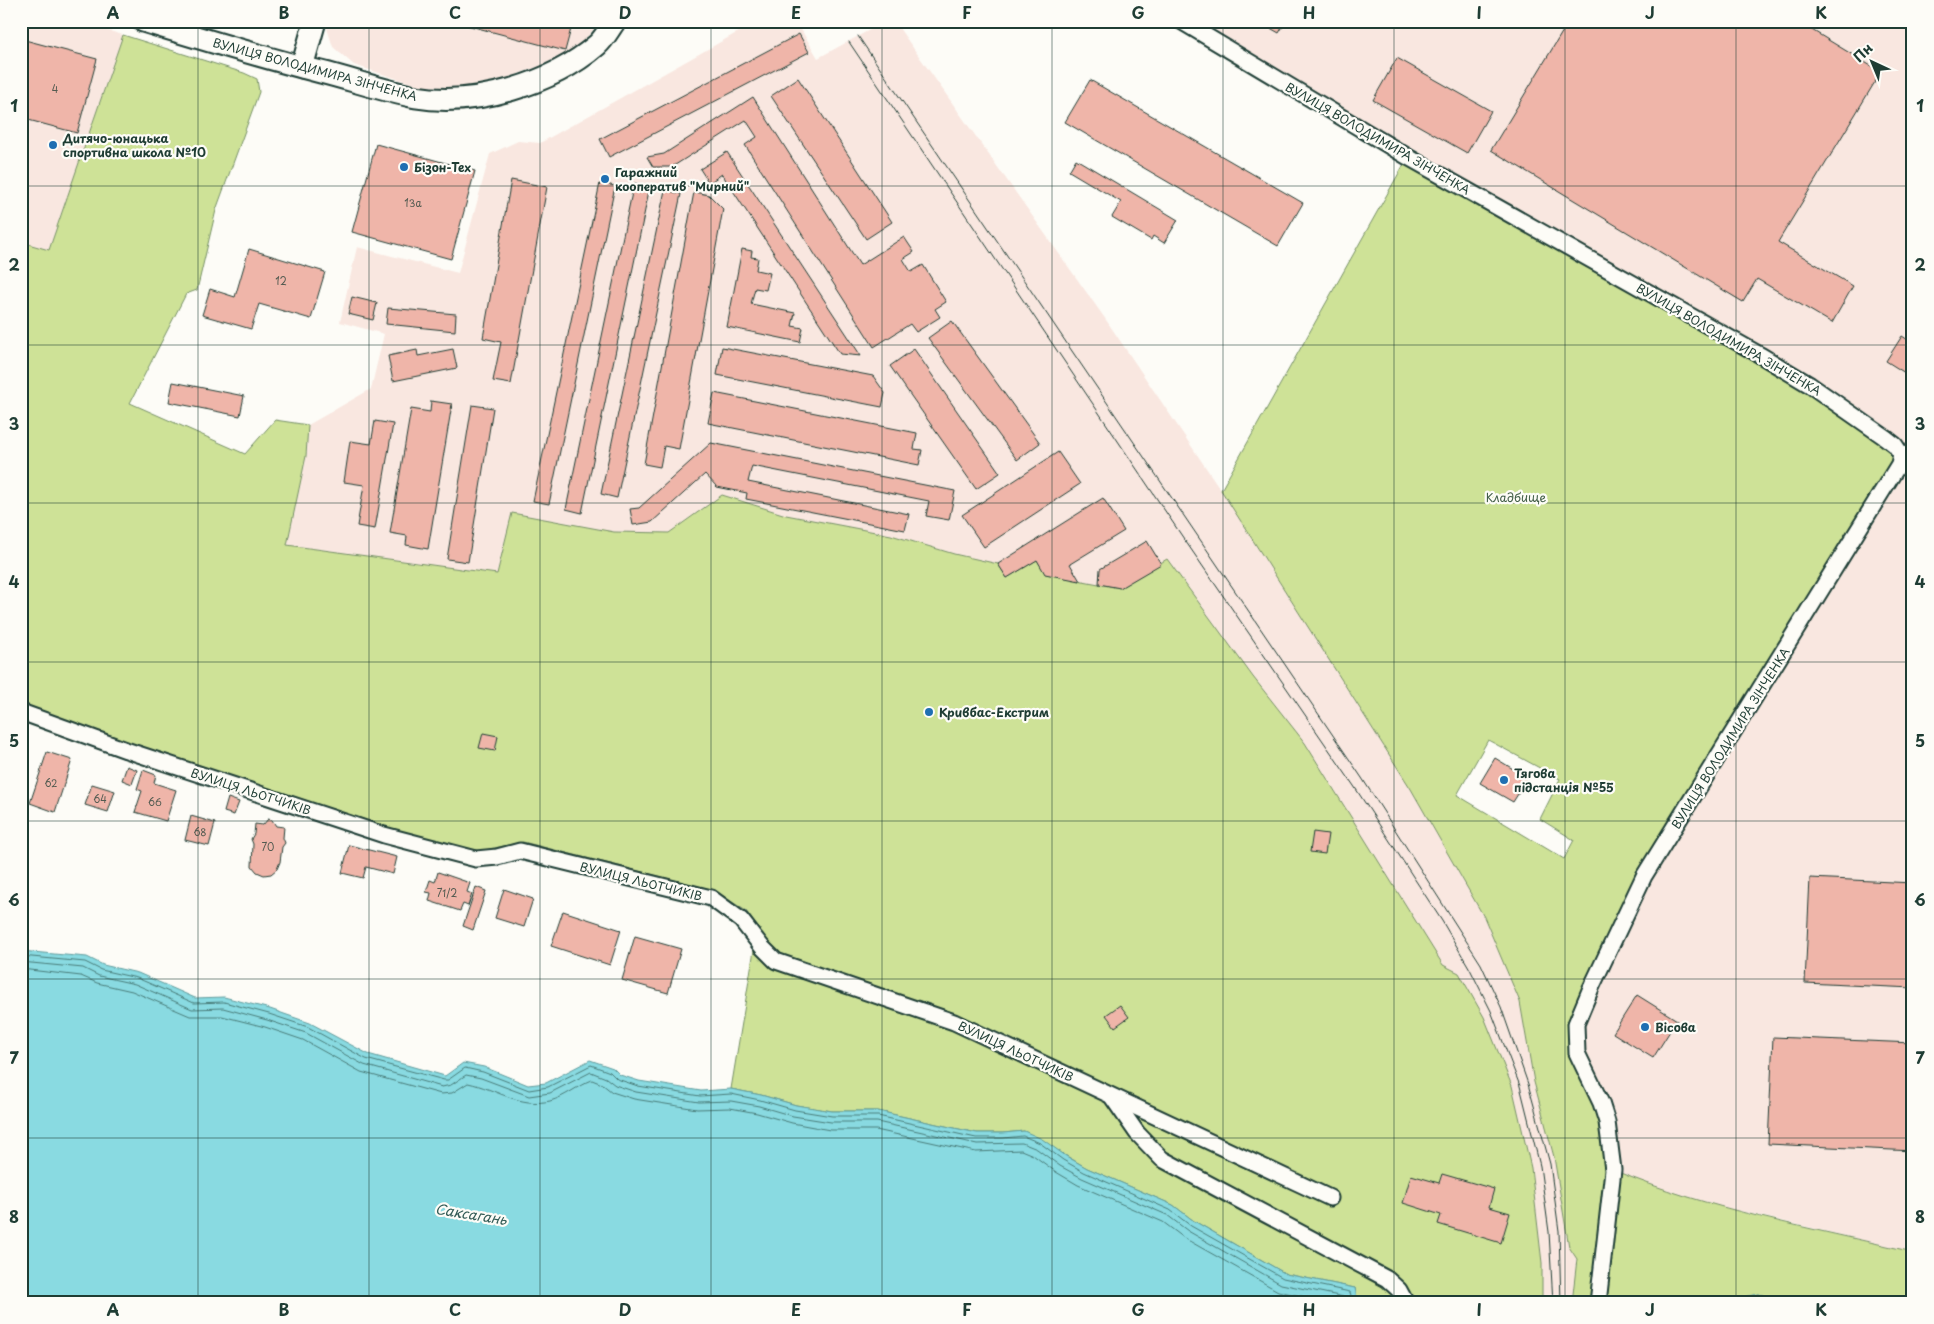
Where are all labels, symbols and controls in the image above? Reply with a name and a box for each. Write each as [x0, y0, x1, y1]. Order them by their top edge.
text: A [107, 0, 120, 24]
text: B [279, 0, 290, 24]
text: C [449, 0, 461, 24]
text: D [619, 0, 631, 24]
text: E [791, 0, 801, 24]
text: F [962, 0, 972, 24]
text: G [1131, 0, 1145, 24]
text: H [1303, 0, 1315, 24]
text: I [1476, 0, 1482, 24]
text: J [1645, 0, 1655, 24]
text: K [1815, 0, 1827, 24]
street label: ВУЛИЦЯ ВОЛОДИМИРА ЗІНЧЕНКА [211, 33, 419, 105]
north arrow [1846, 38, 1896, 88]
text: Пн [1848, 38, 1877, 67]
street label: ВУЛИЦЯ ВОЛОДИМИРА ЗІНЧЕНКА [1282, 77, 1474, 199]
house number: 4 [52, 81, 59, 96]
text: 1 [10, 93, 18, 117]
text: 1 [1916, 93, 1924, 117]
place label: Дитячо-юнацька спортивна школа №10 [62, 129, 206, 161]
marker: Дитячо-юнацька спортивна школа №10 [47, 139, 59, 151]
place label: Бізон-Тех [414, 158, 471, 176]
marker: Бізон-Тех [398, 161, 410, 173]
place label: Гаражний кооператив "Мирний" [615, 163, 749, 195]
marker: Гаражний кооператив "Мирний" [599, 173, 611, 185]
house number: 13а [404, 195, 422, 210]
text: 2 [8, 252, 20, 276]
text: 2 [1914, 252, 1926, 276]
house number: 12 [275, 273, 287, 288]
street label: ВУЛИЦЯ ВОЛОДИМИРА ЗІНЧЕНКА [1633, 278, 1825, 400]
text: 3 [9, 411, 19, 435]
text: 3 [1915, 411, 1925, 435]
park label: Кладбище [1486, 488, 1547, 506]
text: 4 [9, 569, 20, 593]
text: 4 [1915, 569, 1926, 593]
street label: ВУЛИЦЯ ВОЛОДИМИРА ЗІНЧЕНКА [1667, 644, 1793, 832]
place label: Кривбас-Екстрим [939, 703, 1049, 721]
marker: Кривбас-Екстрим [923, 706, 935, 718]
text: 5 [9, 728, 19, 752]
text: 5 [1915, 728, 1925, 752]
street label: ВУЛИЦЯ ЛЬОТЧИКІВ [189, 763, 313, 819]
place label: Тягова підстанція №55 [1514, 764, 1614, 796]
marker: Тягова підстанція №55 [1498, 774, 1510, 786]
house number: 62 [44, 775, 58, 790]
house number: 64 [93, 791, 107, 806]
house number: 66 [148, 794, 162, 809]
house number: 68 [193, 824, 207, 839]
house number: 70 [262, 839, 274, 854]
street label: ВУЛИЦЯ ЛЬОТЧИКІВ [578, 857, 704, 905]
house number: 71/2 [437, 885, 457, 900]
text: 6 [8, 887, 20, 911]
text: 6 [1914, 887, 1926, 911]
street label: ВУЛИЦЯ ЛЬОТЧИКІВ [955, 1016, 1077, 1086]
place label: Вісова [1655, 1018, 1696, 1036]
marker: Вісова [1639, 1021, 1651, 1033]
text: 7 [9, 1045, 19, 1069]
text: 7 [1915, 1045, 1925, 1069]
water label: Саксагань [434, 1198, 509, 1230]
text: 8 [9, 1204, 19, 1228]
text: 8 [1915, 1204, 1925, 1228]
text: A [107, 1297, 120, 1321]
text: B [279, 1297, 290, 1321]
text: C [449, 1297, 461, 1321]
text: D [619, 1297, 631, 1321]
text: E [791, 1297, 801, 1321]
text: F [962, 1297, 972, 1321]
text: G [1131, 1297, 1145, 1321]
text: H [1303, 1297, 1315, 1321]
text: I [1476, 1297, 1482, 1321]
text: J [1645, 1297, 1655, 1321]
text: K [1815, 1297, 1827, 1321]

